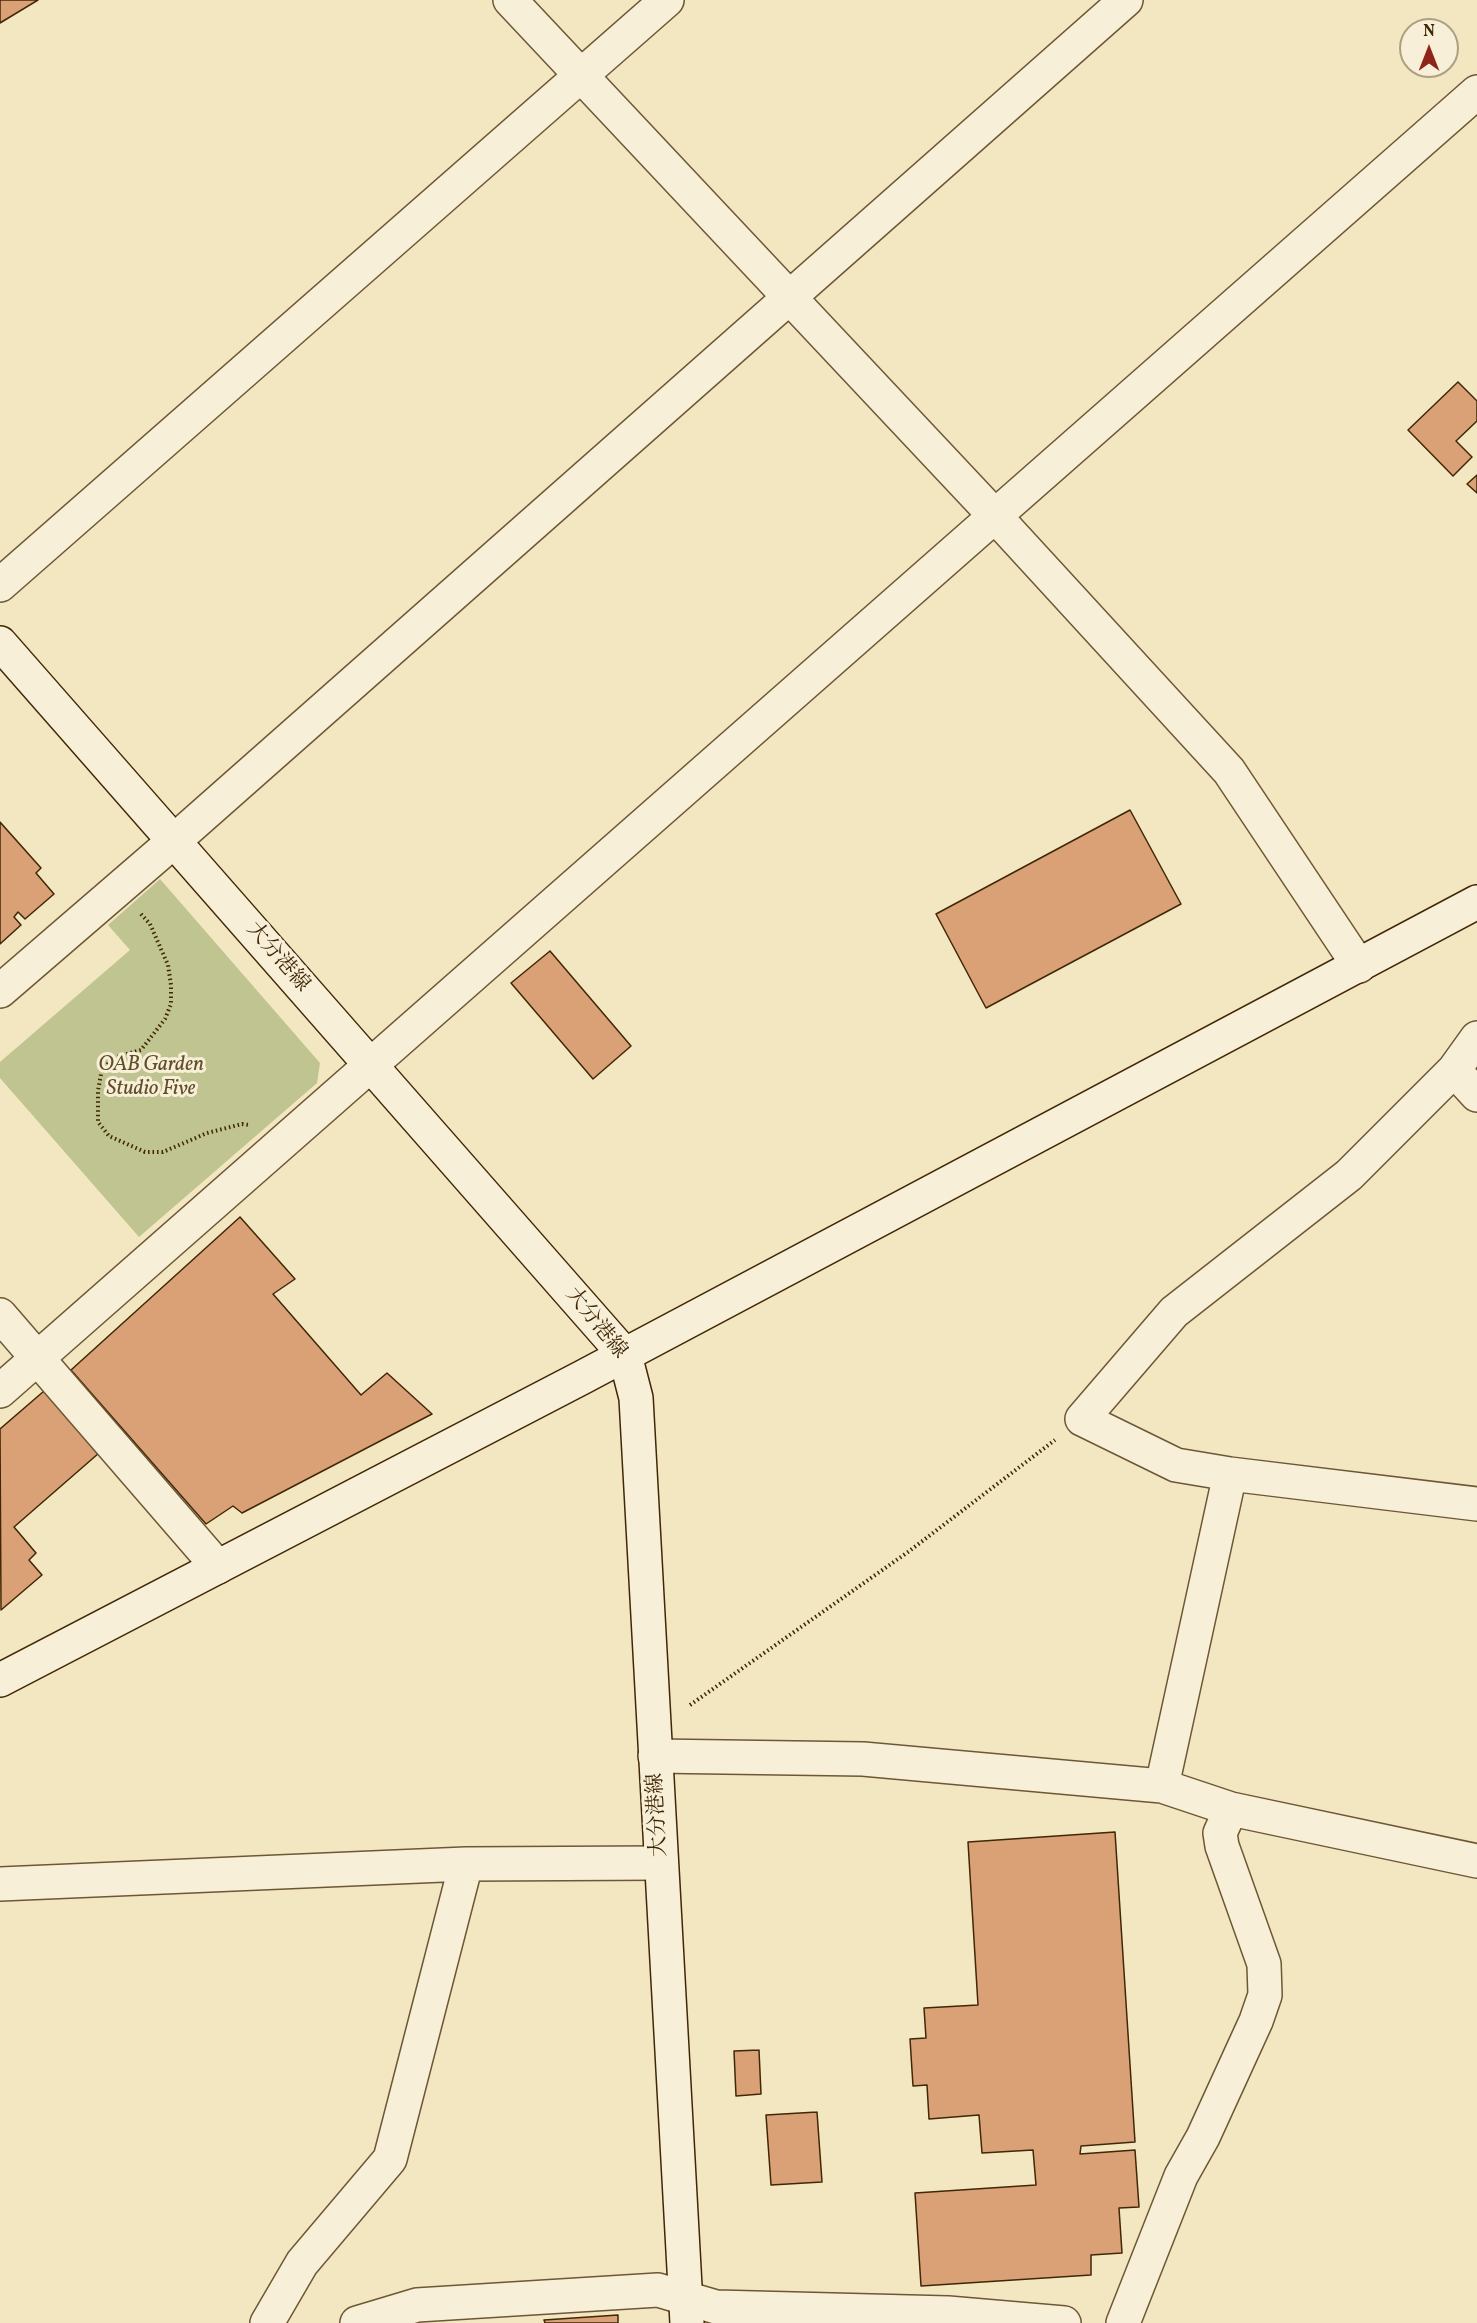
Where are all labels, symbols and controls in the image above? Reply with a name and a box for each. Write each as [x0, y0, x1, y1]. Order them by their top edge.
north arrow [1399, 18, 1459, 78]
text: N [1423, 21, 1435, 43]
street label: 大分港線 [240, 918, 314, 998]
park label: OAB Garden Studio Five [98, 1053, 204, 1103]
street label: 大分港線 [559, 1283, 631, 1365]
street label: 大分港線 [644, 1772, 674, 1858]

